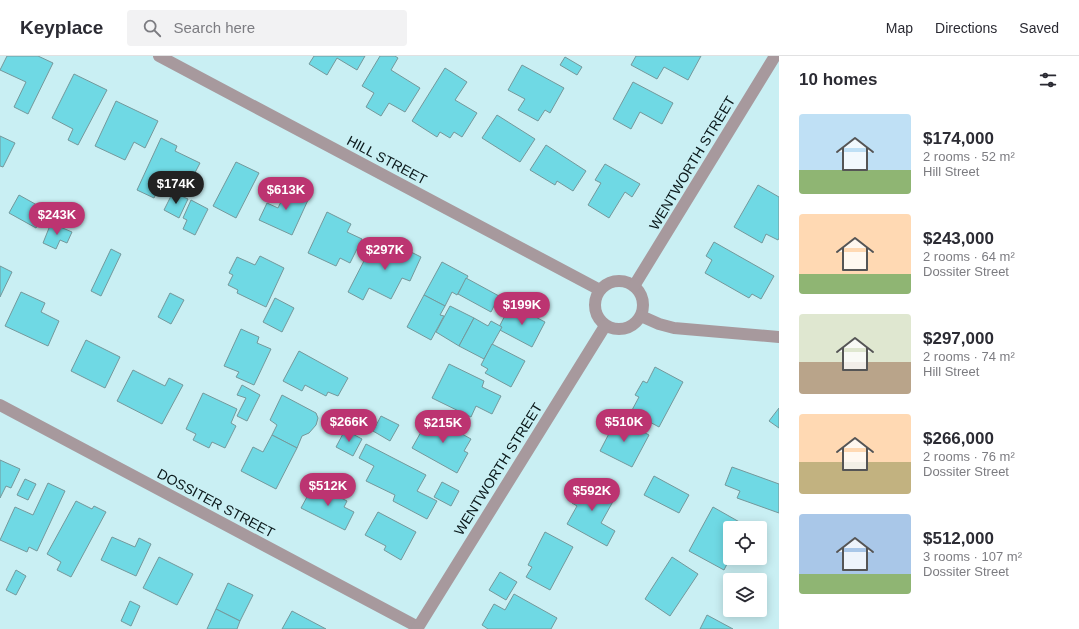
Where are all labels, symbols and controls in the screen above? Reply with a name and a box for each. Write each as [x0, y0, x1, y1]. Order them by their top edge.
search box [127, 10, 407, 46]
text: Keyplace [20, 17, 103, 38]
icon: search [141, 17, 163, 39]
text: Search here [173, 19, 255, 36]
text: Map [886, 20, 913, 36]
text: Directions [935, 20, 997, 36]
text: Saved [1019, 20, 1059, 36]
icon: filters [1037, 69, 1059, 91]
text: 10 homes [799, 70, 877, 89]
street label: WENTWORTH STREET [646, 93, 738, 233]
text: $174,000 [923, 129, 994, 148]
icon: home [831, 130, 879, 178]
street label: HILL STREET [344, 132, 430, 188]
text: 2 rooms · 52 m² [923, 149, 1015, 164]
text: Hill Street [923, 164, 979, 179]
pin: $174K [148, 171, 204, 205]
text: $174K [157, 176, 195, 191]
pin: $613K [258, 177, 314, 211]
text: $613K [267, 182, 305, 197]
pin: $243K [29, 202, 85, 236]
text: $243K [38, 207, 76, 222]
text: $243,000 [923, 229, 994, 248]
icon: home [831, 230, 879, 278]
pin: $297K [357, 237, 413, 271]
text: $297K [366, 242, 404, 257]
text: 2 rooms · 64 m² [923, 249, 1015, 264]
text: Dossiter Street [923, 264, 1009, 279]
pin: $199K [494, 292, 550, 326]
text: $199K [503, 297, 541, 312]
text: $297,000 [923, 329, 994, 348]
icon: home [831, 330, 879, 378]
text: 2 rooms · 74 m² [923, 349, 1015, 364]
text: Hill Street [923, 364, 979, 379]
street label: WENTWORTH STREET [451, 400, 546, 538]
pin: $266K [321, 409, 377, 443]
pin: $510K [596, 409, 652, 443]
pin: $215K [415, 410, 471, 444]
text: $266K [330, 414, 368, 429]
text: $510K [605, 414, 643, 429]
text: $215K [424, 415, 462, 430]
text: $266,000 [923, 429, 994, 448]
icon: home [831, 430, 879, 478]
text: 2 rooms · 76 m² [923, 449, 1015, 464]
text: Dossiter Street [923, 464, 1009, 479]
street label: DOSSITER STREET [155, 465, 278, 541]
pin: $512K [300, 473, 356, 507]
text: $512K [309, 478, 347, 493]
pin: $592K [564, 478, 620, 512]
text: $592K [573, 483, 611, 498]
map controls [723, 521, 767, 617]
button: locate [723, 521, 767, 565]
text: $512,000 [923, 529, 994, 548]
icon: home [831, 530, 879, 578]
text: 3 rooms · 107 m² [923, 549, 1022, 564]
text: Dossiter Street [923, 564, 1009, 579]
button: layers [723, 573, 767, 617]

